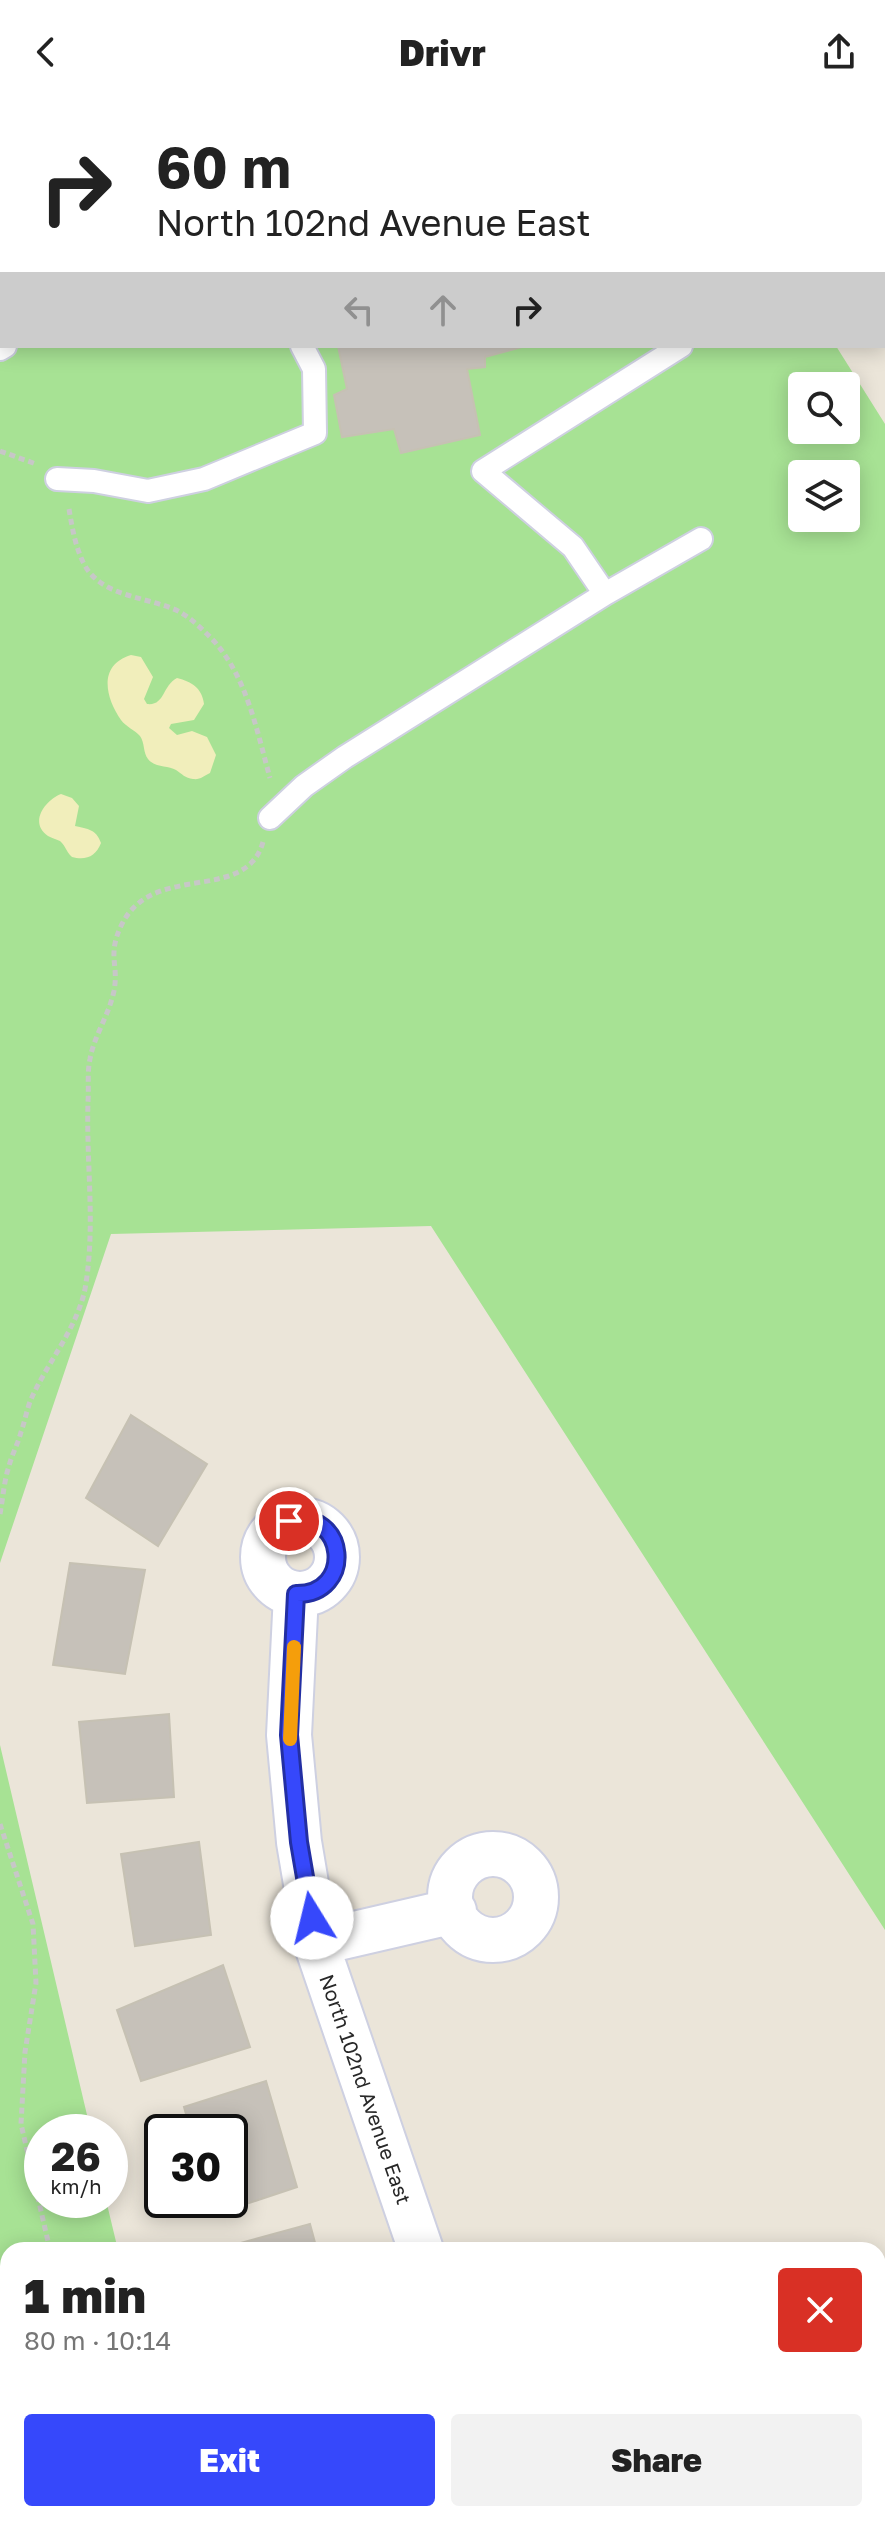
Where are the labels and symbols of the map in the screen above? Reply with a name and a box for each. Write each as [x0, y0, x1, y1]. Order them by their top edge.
pin [255, 1487, 323, 1555]
position arrow [270, 1876, 354, 1960]
street label: North 102nd Avenue East [315, 1971, 417, 2207]
speed limit sign: 30 [144, 2114, 248, 2218]

